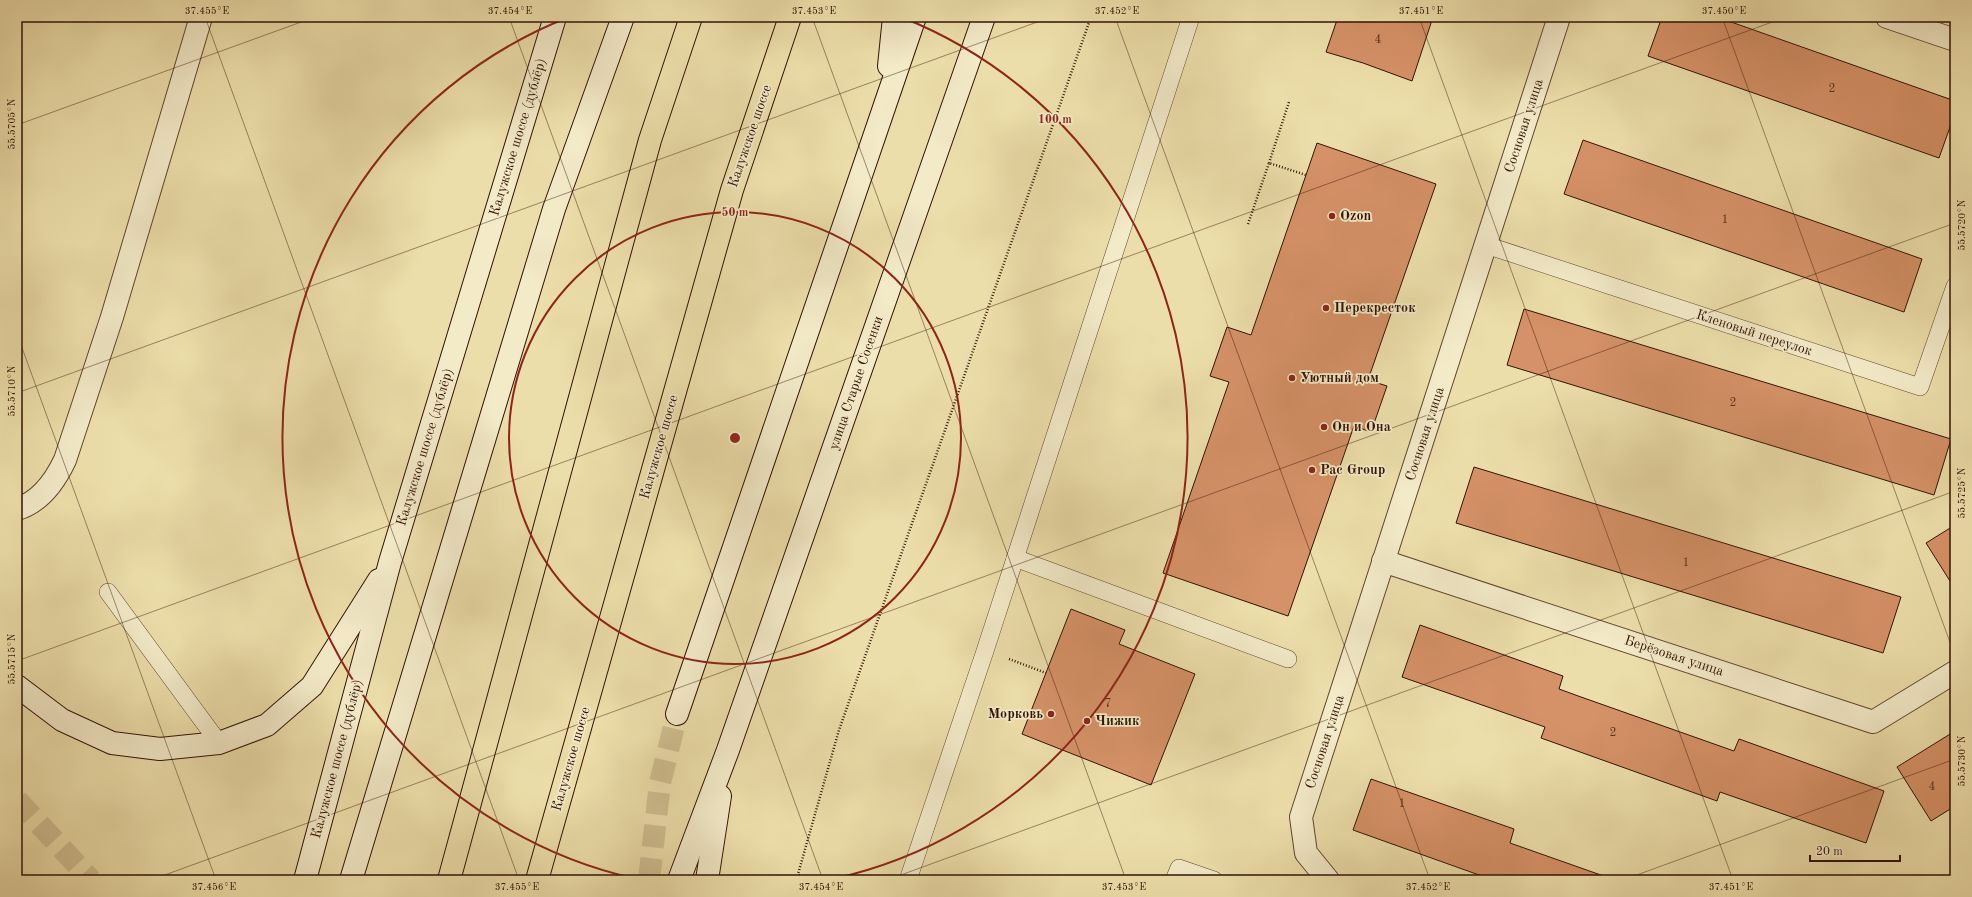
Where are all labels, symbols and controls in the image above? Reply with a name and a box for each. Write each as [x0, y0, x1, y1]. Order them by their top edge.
text: 37.455°E [185, 6, 229, 16]
text: 37.454°E [488, 6, 532, 16]
text: 37.453°E [792, 6, 836, 16]
text: 37.452°E [1095, 6, 1139, 16]
text: 37.451°E [1399, 6, 1443, 16]
text: 37.450°E [1702, 6, 1746, 16]
house number: 4 [1375, 34, 1382, 46]
street label: Калужское шоссе (дублёр) [487, 56, 549, 218]
street label: Сосновая улица [1502, 77, 1546, 175]
street label: Калужское шоссе [726, 83, 774, 189]
house number: 2 [1829, 83, 1835, 95]
text: 55.5705°N [7, 98, 17, 150]
text: 100 m [1038, 114, 1072, 126]
text: 55.5720°N [1957, 199, 1967, 251]
text: 50 m [722, 206, 749, 219]
place label: Ozon [1340, 209, 1371, 223]
marker: Ozon [1327, 211, 1337, 221]
house number: 1 [1722, 214, 1728, 226]
place label: Перекресток [1334, 301, 1416, 315]
marker: Перекресток [1321, 303, 1331, 313]
street label: Кленовый переулок [1694, 308, 1814, 358]
street label: улица Старые Сосенки [826, 314, 886, 452]
text: 55.5710°N [7, 365, 17, 417]
street label: Калужское шоссе (дублёр) [394, 366, 456, 528]
place label: Уютный дом [1300, 371, 1379, 385]
marker: Уютный дом [1287, 373, 1297, 383]
street label: Сосновая улица [1403, 385, 1447, 483]
street label: Калужское шоссе [637, 393, 681, 501]
house number: 2 [1730, 397, 1736, 409]
place label: Он и Она [1332, 420, 1391, 434]
marker: Он и Она [1319, 422, 1329, 432]
centre of rings [728, 431, 742, 445]
place label: Pac Group [1320, 463, 1385, 477]
marker: Pac Group [1307, 465, 1317, 475]
text: 55.5725°N [1957, 467, 1967, 519]
house number: 1 [1683, 557, 1689, 569]
text: 55.5715°N [7, 633, 17, 685]
street label: Берёзовая улица [1623, 633, 1726, 679]
street label: Калужское шоссе (дублёр) [309, 678, 365, 840]
street label: Сосновая улица [1303, 693, 1347, 791]
house number: 7 [1105, 698, 1111, 710]
street label: Калужское шоссе [549, 705, 593, 813]
place label: Морковь [988, 707, 1043, 721]
marker: Морковь [1046, 709, 1056, 719]
place label: Чижик [1095, 714, 1140, 728]
marker: Чижик [1082, 716, 1092, 726]
house number: 2 [1610, 727, 1616, 739]
text: 55.5730°N [1957, 735, 1967, 787]
house number: 4 [1929, 781, 1936, 793]
house number: 1 [1399, 798, 1405, 810]
scale bar [1810, 837, 1900, 863]
text: 20 m [1816, 846, 1843, 858]
text: 37.456°E [192, 882, 236, 892]
text: 37.455°E [495, 882, 539, 892]
text: 37.454°E [799, 882, 843, 892]
text: 37.453°E [1102, 882, 1146, 892]
text: 37.452°E [1406, 882, 1450, 892]
text: 37.451°E [1709, 882, 1753, 892]

